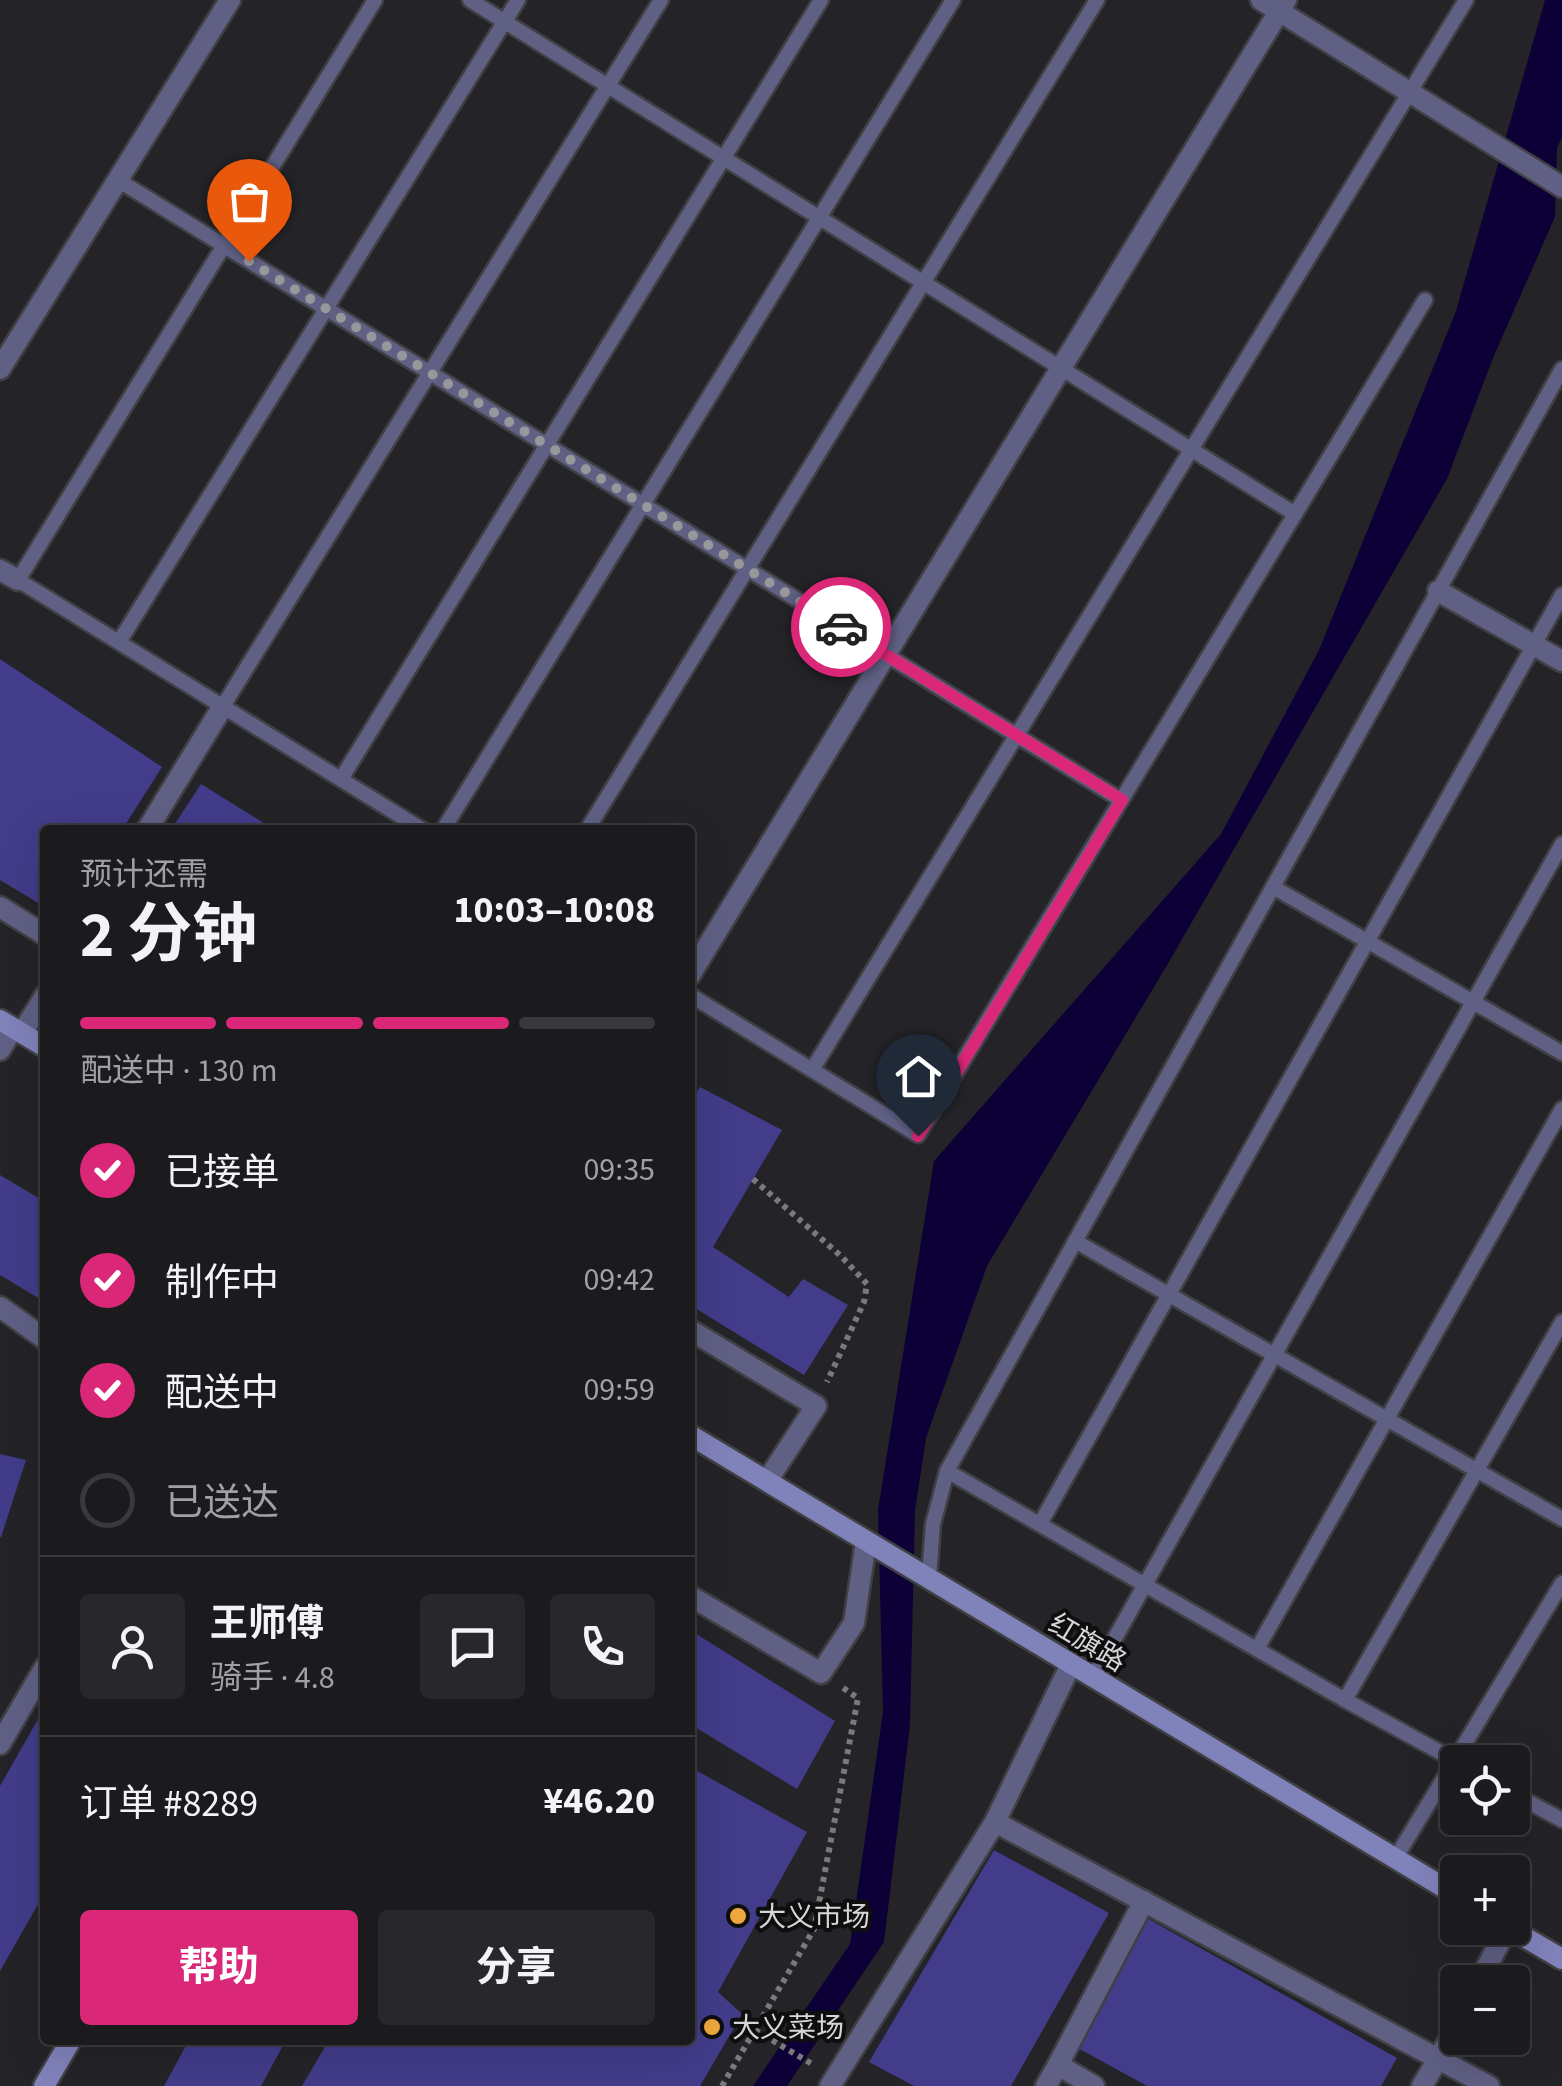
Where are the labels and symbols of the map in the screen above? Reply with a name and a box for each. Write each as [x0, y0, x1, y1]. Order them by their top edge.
pin [207, 159, 292, 262]
courier [791, 577, 891, 677]
pin [876, 1034, 961, 1137]
street label: 红旗路 [1041, 1604, 1134, 1682]
place label: 大义市场 [758, 1897, 870, 1937]
marker: 大义市场 [727, 1905, 749, 1927]
place label: 大义菜场 [732, 2008, 844, 2048]
marker: 大义菜场 [701, 2016, 723, 2038]

